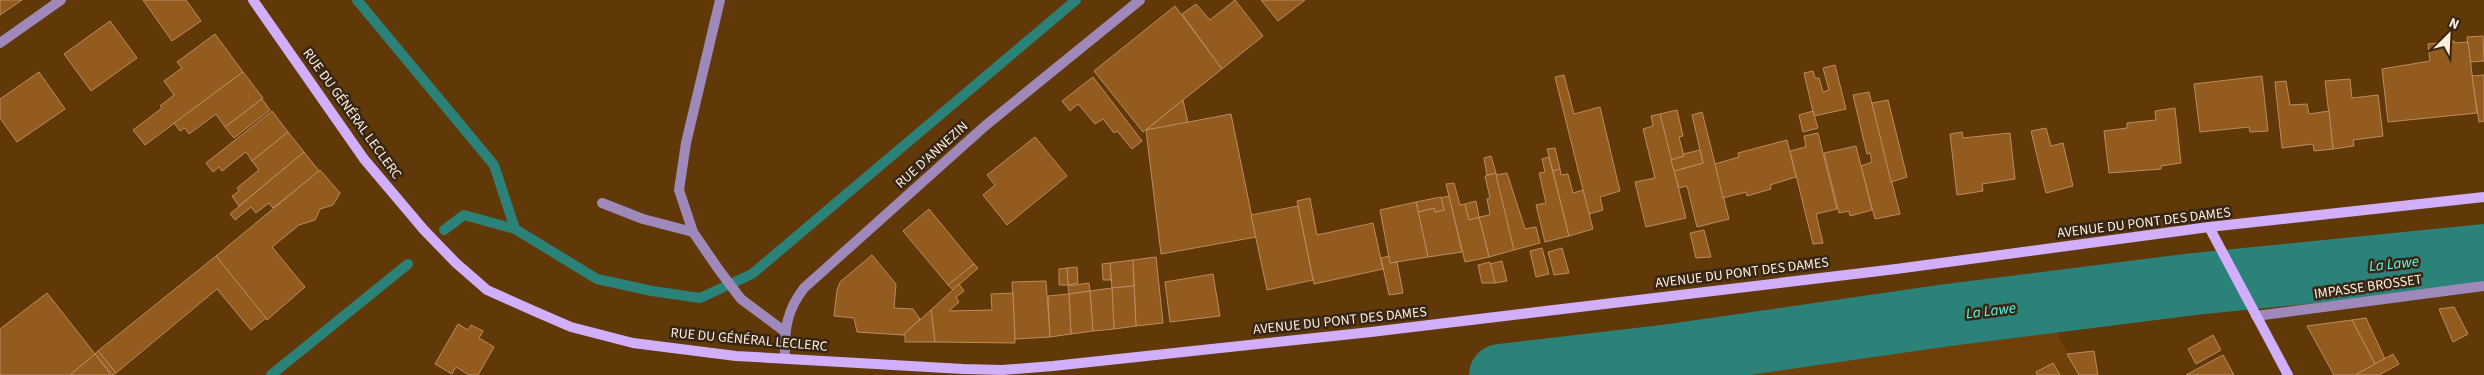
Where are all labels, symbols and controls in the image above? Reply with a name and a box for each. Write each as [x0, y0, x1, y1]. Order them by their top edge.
north arrow [2424, 10, 2474, 60]
text: N [2446, 13, 2462, 35]
street label: RUE DU GÉNÉRAL LECLERC [298, 44, 406, 184]
street label: RUE D'ANNEZIN [891, 117, 973, 193]
street label: AVENUE DU PONT DES DAMES [2056, 202, 2232, 244]
water label: La Lawe [2368, 251, 2420, 277]
street label: AVENUE DU PONT DES DAMES [1654, 252, 1830, 294]
street label: IMPASSE BROSSET [2313, 269, 2424, 304]
water label: La Lawe [1965, 298, 2017, 324]
street label: AVENUE DU PONT DES DAMES [1252, 302, 1428, 340]
street label: RUE DU GÉNÉRAL LECLERC [670, 323, 828, 357]

